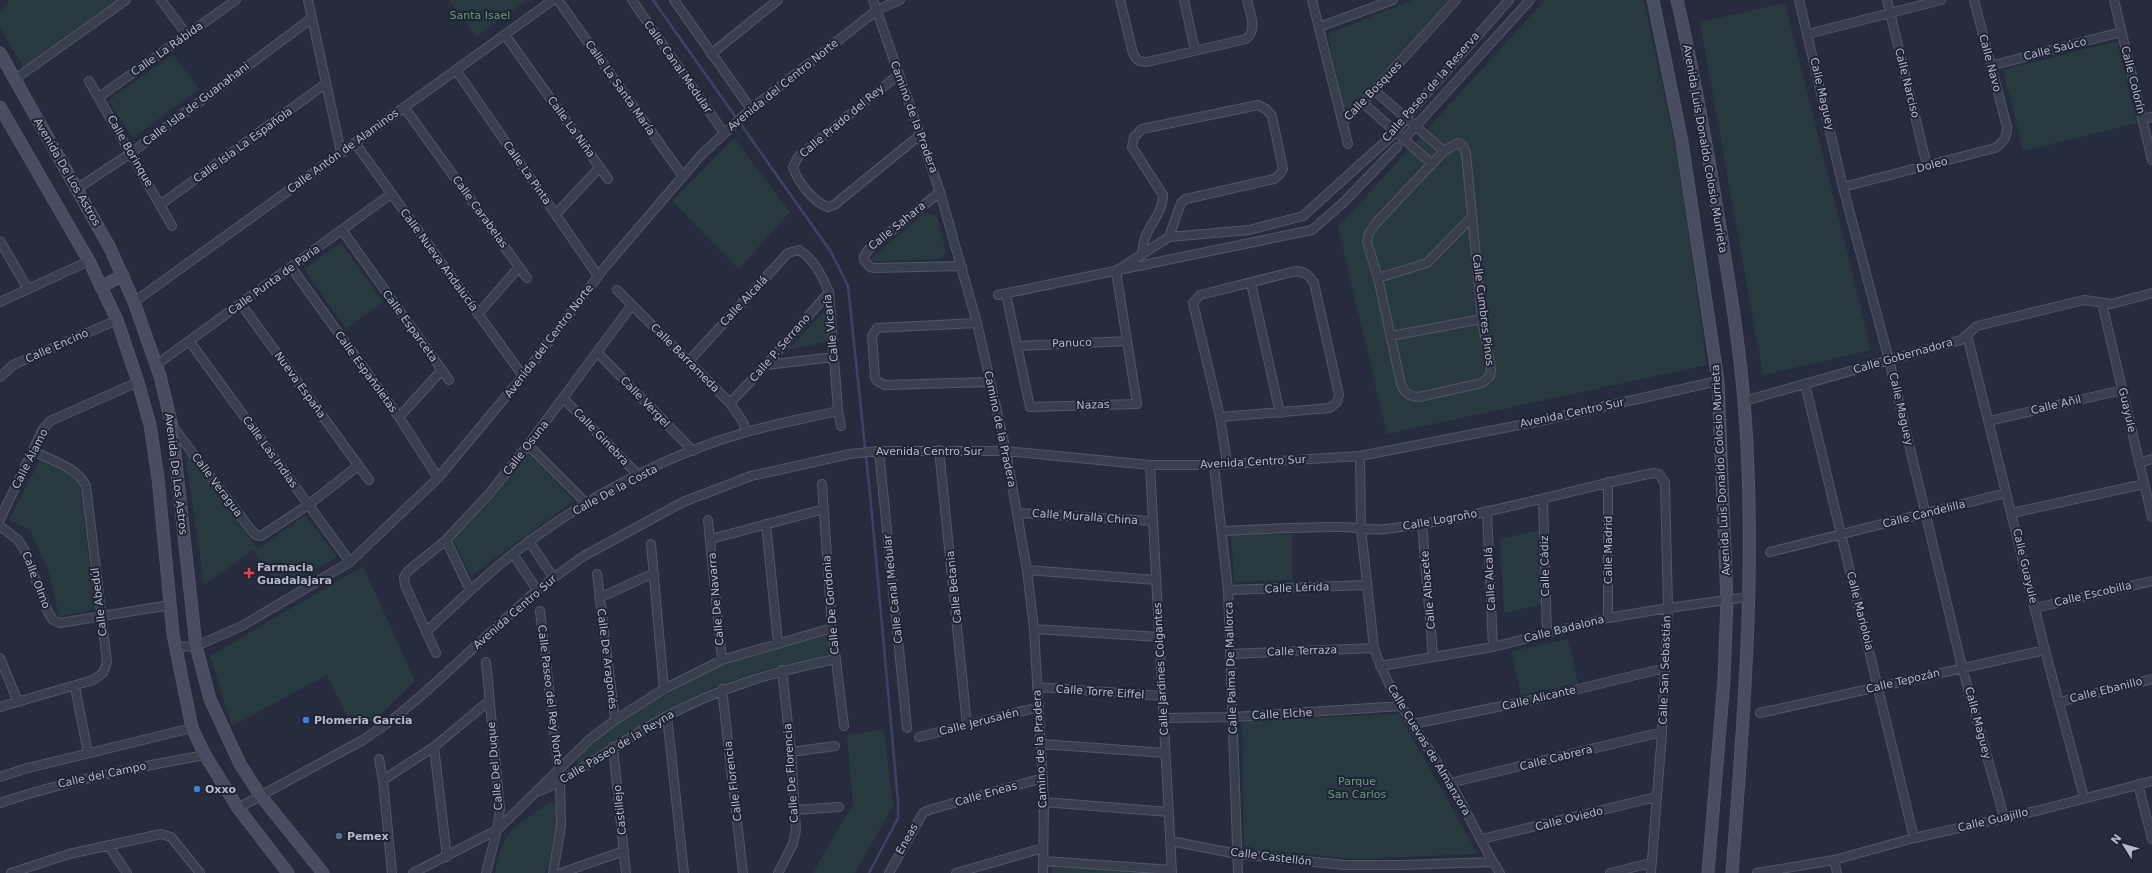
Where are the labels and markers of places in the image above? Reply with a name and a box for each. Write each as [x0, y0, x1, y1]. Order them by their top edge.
place label: Farmacia Guadalajara [257, 561, 332, 587]
marker: Farmacia Guadalajara [244, 568, 254, 578]
place label: Plomeria Garcia [314, 714, 412, 727]
marker: Plomeria Garcia [301, 715, 311, 725]
place label: Oxxo [205, 783, 237, 796]
marker: Oxxo [192, 784, 202, 794]
place label: Pemex [347, 830, 389, 843]
marker: Pemex [334, 831, 344, 841]

